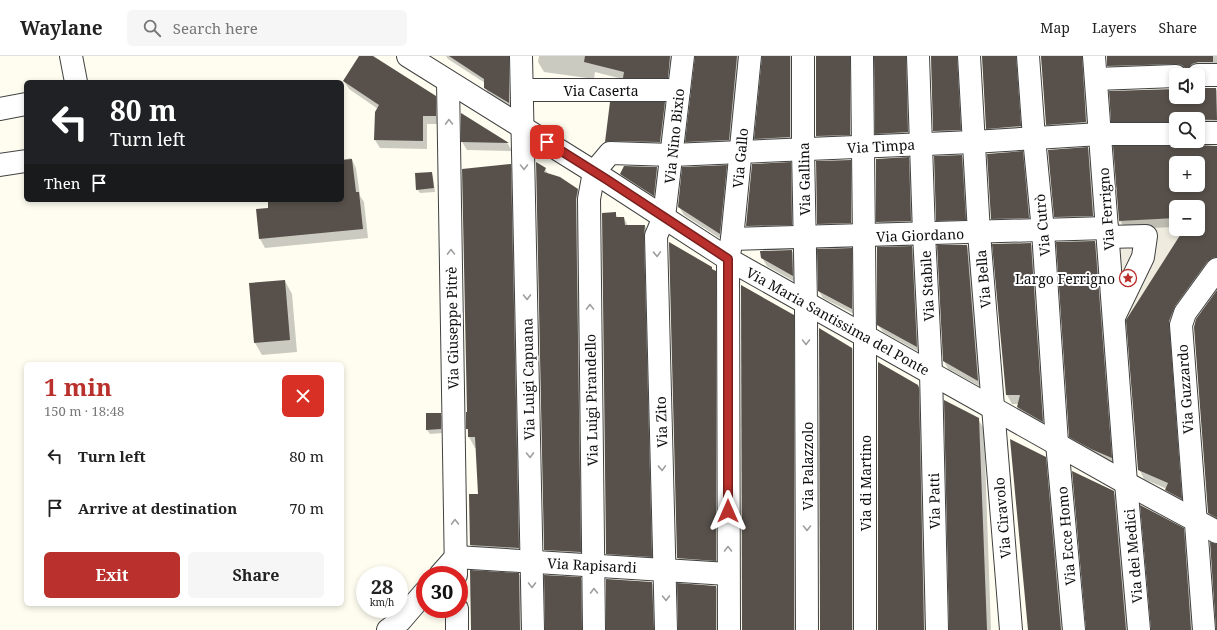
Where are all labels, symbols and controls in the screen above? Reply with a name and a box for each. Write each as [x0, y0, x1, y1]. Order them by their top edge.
search box [127, 10, 407, 46]
text: Waylane [20, 15, 103, 41]
icon: search [141, 17, 163, 39]
text: Search here [173, 18, 258, 38]
text: Map [1040, 18, 1070, 37]
text: Layers [1092, 18, 1137, 37]
text: Share [1159, 18, 1197, 37]
map controls [1169, 68, 1205, 236]
button: sound [1169, 68, 1205, 104]
street label: Via Caserta [563, 81, 639, 100]
street label: Via Nino Bixio [660, 87, 688, 185]
text: 80 m [110, 91, 177, 129]
icon: left [44, 96, 96, 148]
button: search [1169, 112, 1205, 148]
one-way arrow [445, 119, 453, 125]
pin [530, 125, 564, 159]
text: Turn left [110, 127, 185, 151]
street label: Via Gallo [728, 127, 752, 189]
icon: arrive [536, 131, 558, 153]
street label: Via Timpa [846, 135, 916, 157]
street label: Via Gallina [794, 142, 814, 216]
button: + [1169, 156, 1205, 192]
one-way arrow [520, 164, 528, 170]
street label: Via Ferrigno [1094, 167, 1118, 251]
icon: arrive [88, 172, 110, 194]
text: Then [44, 173, 80, 193]
street label: Via Cutrò [1030, 193, 1054, 257]
button: − [1169, 200, 1205, 236]
street label: Via Giordano [876, 224, 964, 246]
one-way arrow [447, 249, 455, 255]
street label: Via Bella [971, 249, 995, 309]
street label: Via Stabile [916, 250, 938, 322]
one-way arrow [652, 251, 661, 257]
street label: Via Maria Santissima del Ponte [743, 263, 933, 379]
street label: Via Giuseppe Pitrè [441, 266, 463, 390]
place icon: Largo Ferrigno [1118, 268, 1138, 288]
place label: Largo Ferrigno [1015, 269, 1115, 288]
one-way arrow [522, 294, 531, 300]
one-way arrow [586, 304, 594, 310]
street label: Via Luigi Capuana [517, 318, 539, 440]
street label: Via Luigi Pirandello [580, 334, 602, 466]
one-way arrow [802, 339, 810, 345]
street label: Via Guzzardo [1172, 344, 1198, 434]
text: 1 min [44, 370, 112, 403]
button: close [282, 375, 324, 417]
street label: Via Zito [651, 396, 671, 448]
text: 150 m · 18:48 [44, 402, 124, 420]
street label: Via Palazzolo [798, 422, 817, 510]
street label: Via di Martino [856, 435, 875, 531]
icon: left [44, 445, 66, 467]
text: Turn left [78, 446, 146, 466]
text: 80 m [289, 446, 324, 466]
one-way arrow [526, 452, 534, 458]
one-way arrow [658, 465, 667, 471]
street label: Via Patti [924, 472, 944, 529]
street label: Via Ciravolo [989, 477, 1015, 559]
street label: Via Ecce Homo [1052, 486, 1080, 586]
position arrow [707, 490, 749, 532]
icon: arrive [44, 497, 66, 519]
text: Arrive at destination [78, 498, 237, 518]
text: 70 m [289, 498, 324, 518]
street label: Via dei Medici [1119, 507, 1147, 604]
one-way arrow [451, 519, 460, 525]
one-way arrow [803, 525, 811, 531]
one-way arrow [724, 546, 732, 552]
button: Exit [44, 552, 180, 598]
button: Share [188, 552, 324, 598]
street label: Via Rapisardi [547, 553, 638, 577]
speed limit sign: 30 [416, 566, 468, 618]
text: 28 [371, 573, 393, 600]
one-way arrow [528, 582, 536, 588]
one-way arrow [590, 588, 598, 594]
text: km/h [370, 595, 394, 609]
one-way arrow [661, 595, 670, 601]

